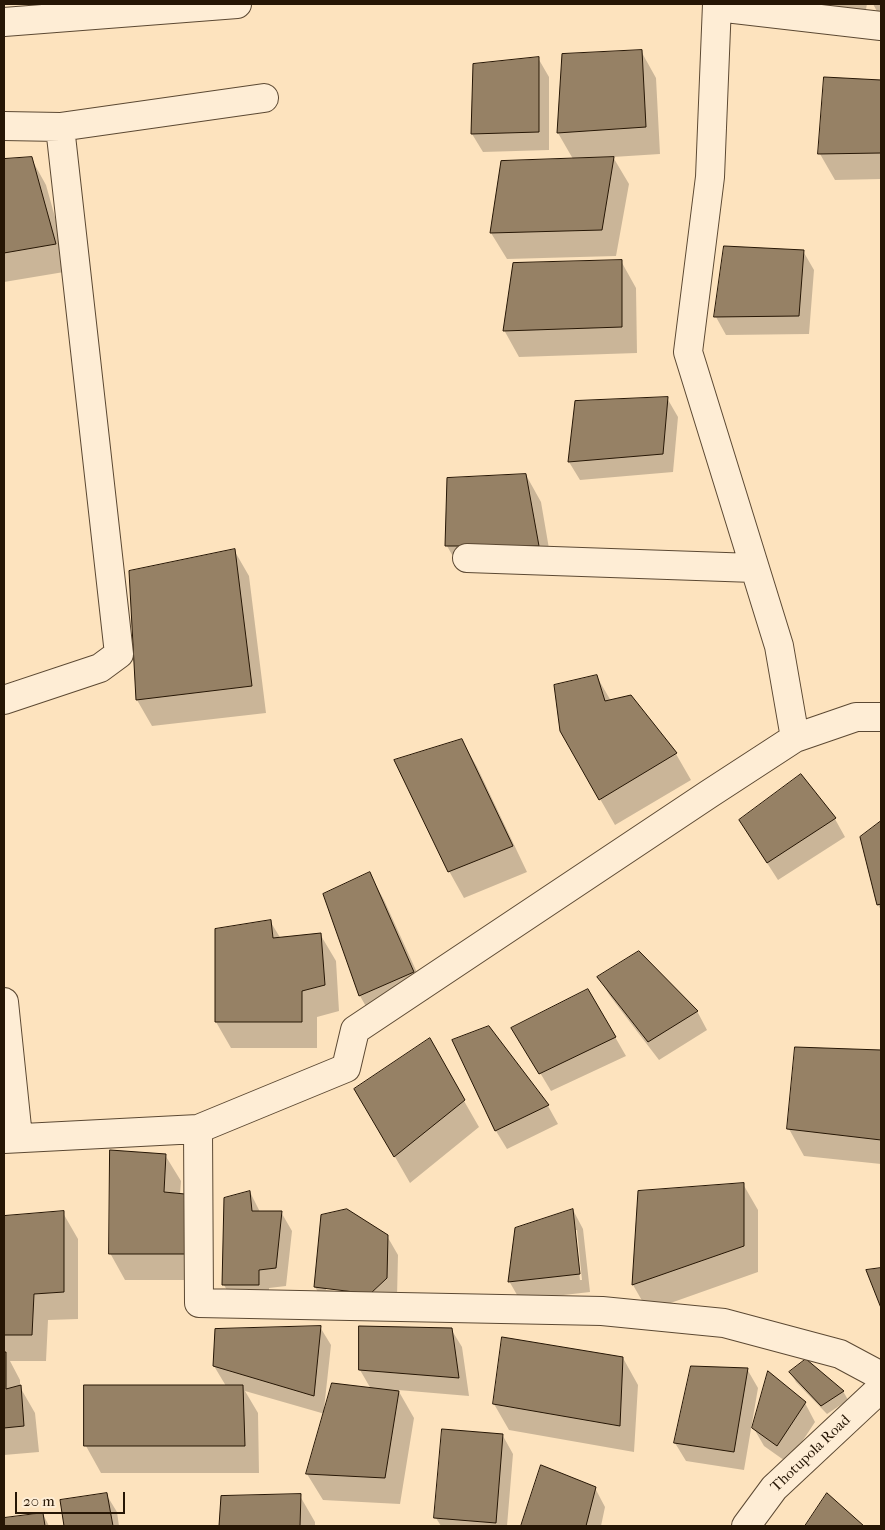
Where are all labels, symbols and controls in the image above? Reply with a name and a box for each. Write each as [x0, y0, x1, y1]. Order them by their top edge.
street label: Thotupola Road [768, 1412, 854, 1496]
scale bar [18, 1482, 128, 1514]
text: 20 m [23, 1492, 55, 1510]

